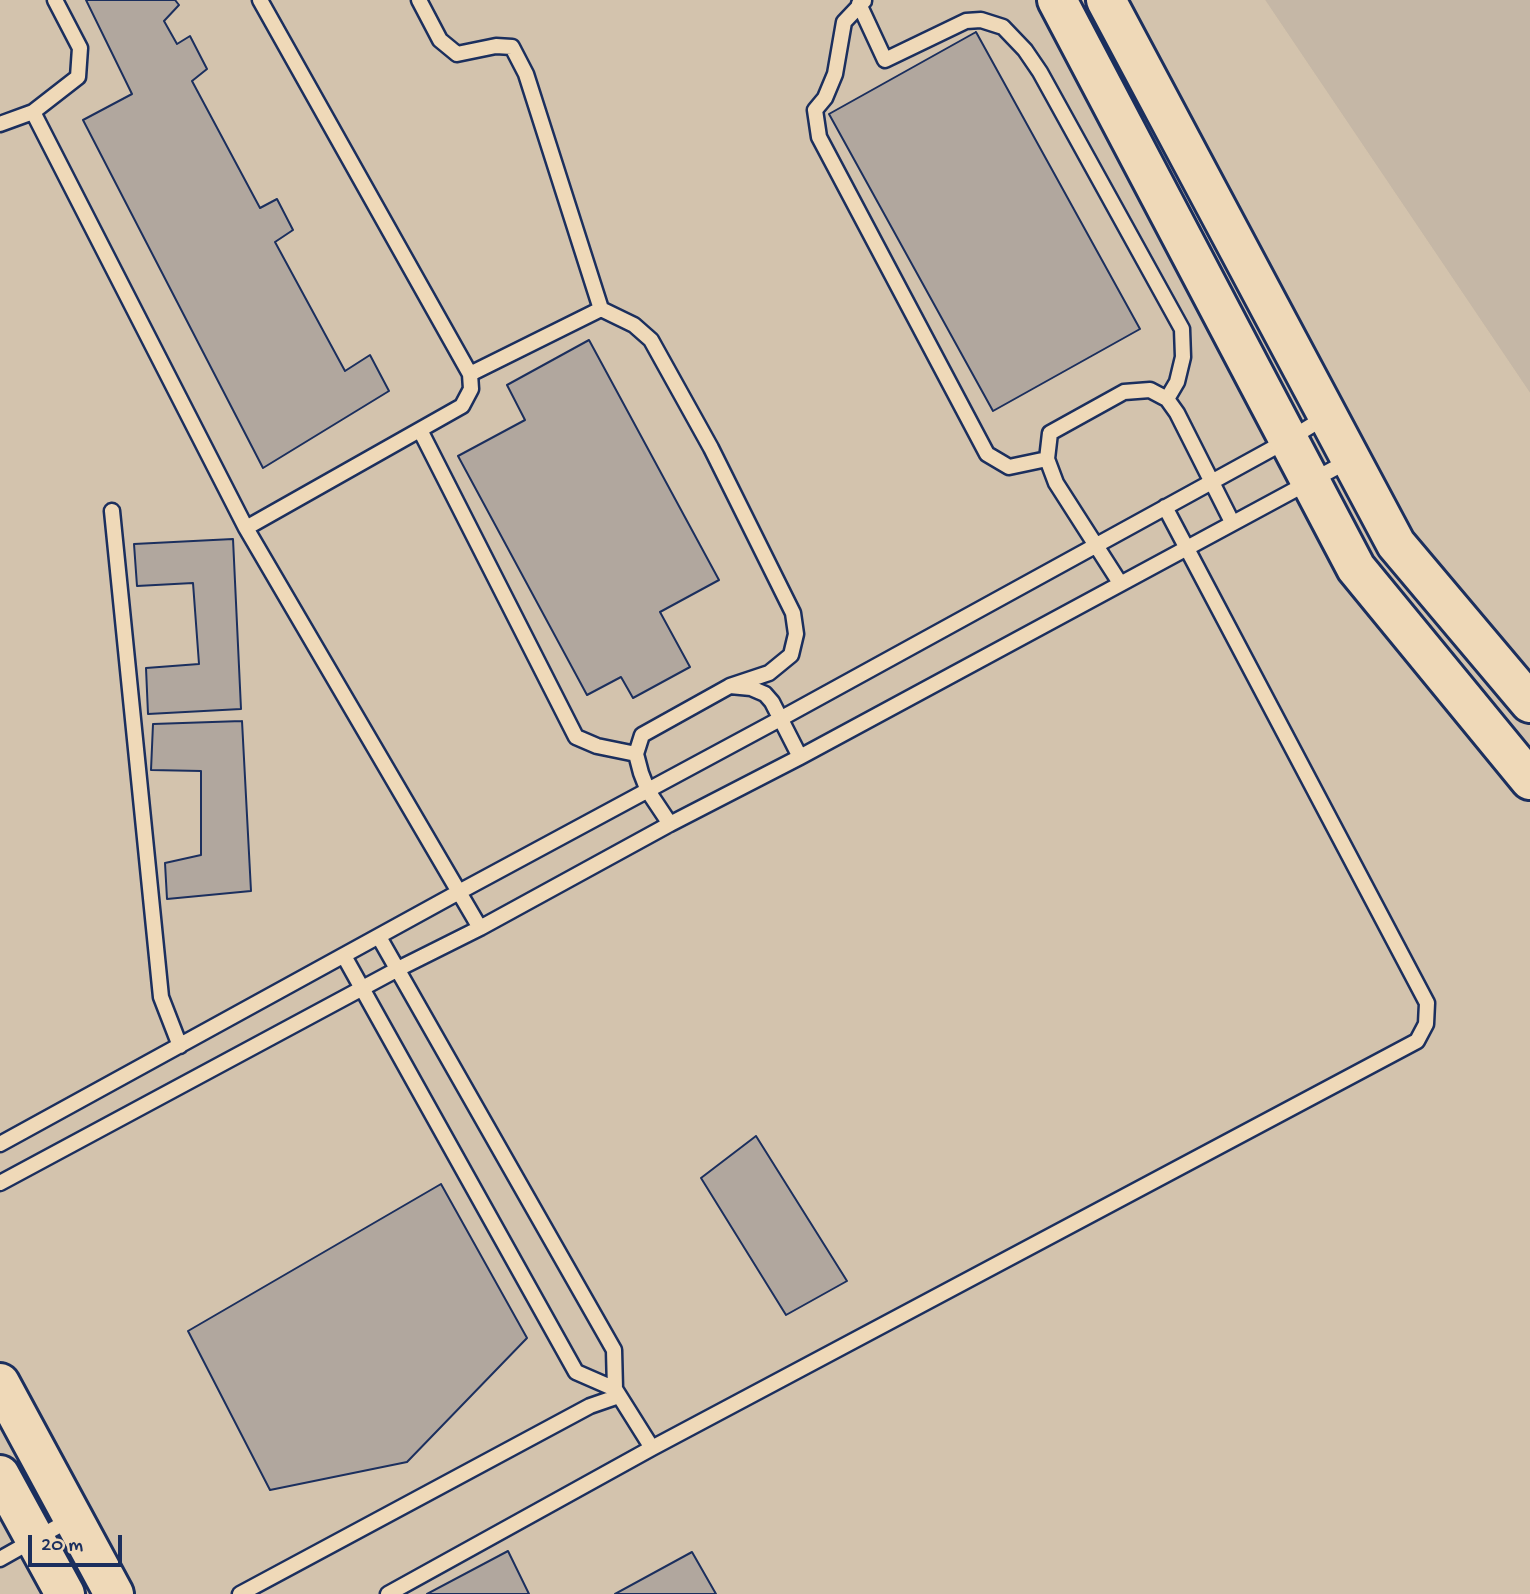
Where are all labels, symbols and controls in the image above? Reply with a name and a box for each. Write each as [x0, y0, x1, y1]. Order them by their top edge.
scale bar [32, 1520, 126, 1564]
text: 20 m [41, 1534, 83, 1559]

